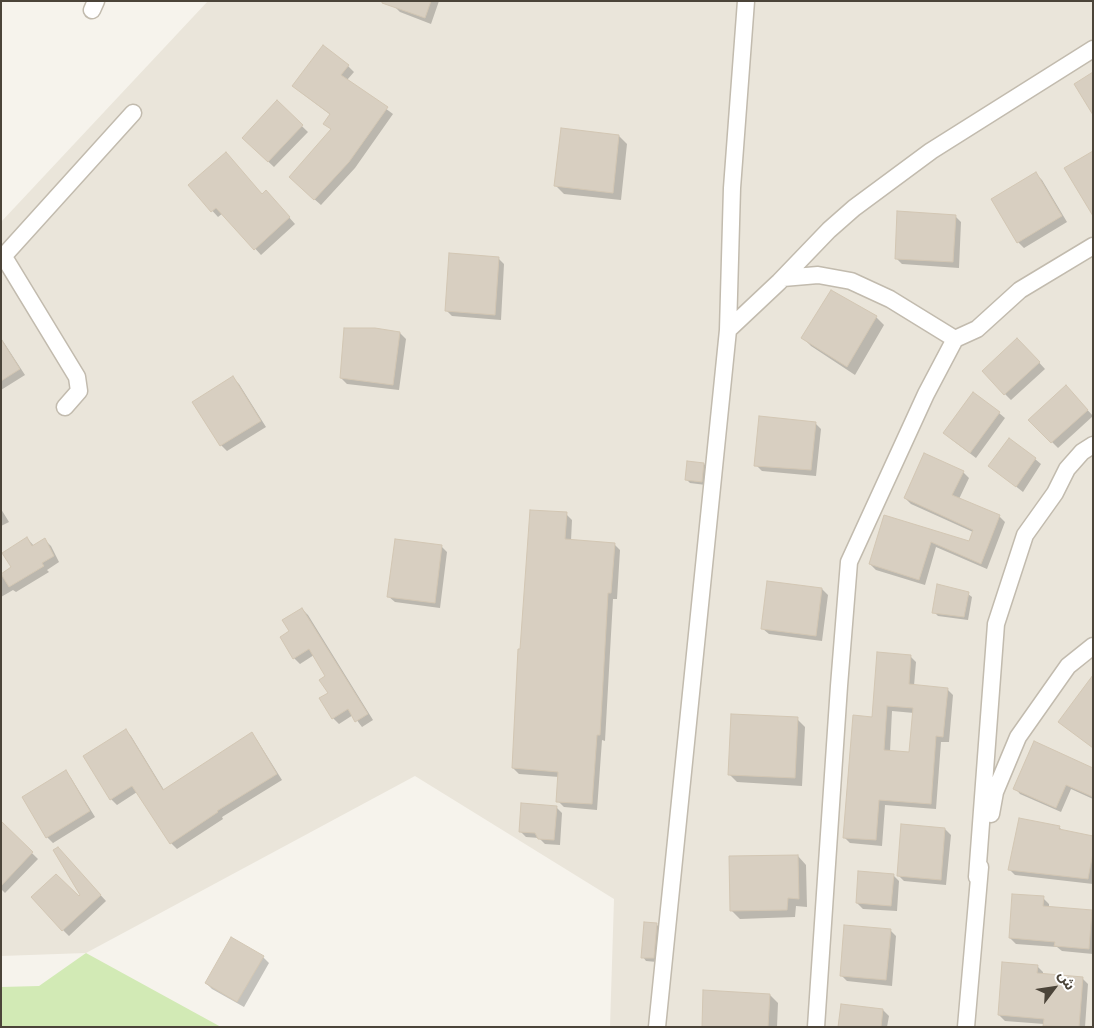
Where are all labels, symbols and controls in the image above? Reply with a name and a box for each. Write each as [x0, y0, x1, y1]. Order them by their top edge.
north arrow [1029, 963, 1079, 1013]
text: ش [1054, 967, 1080, 993]

